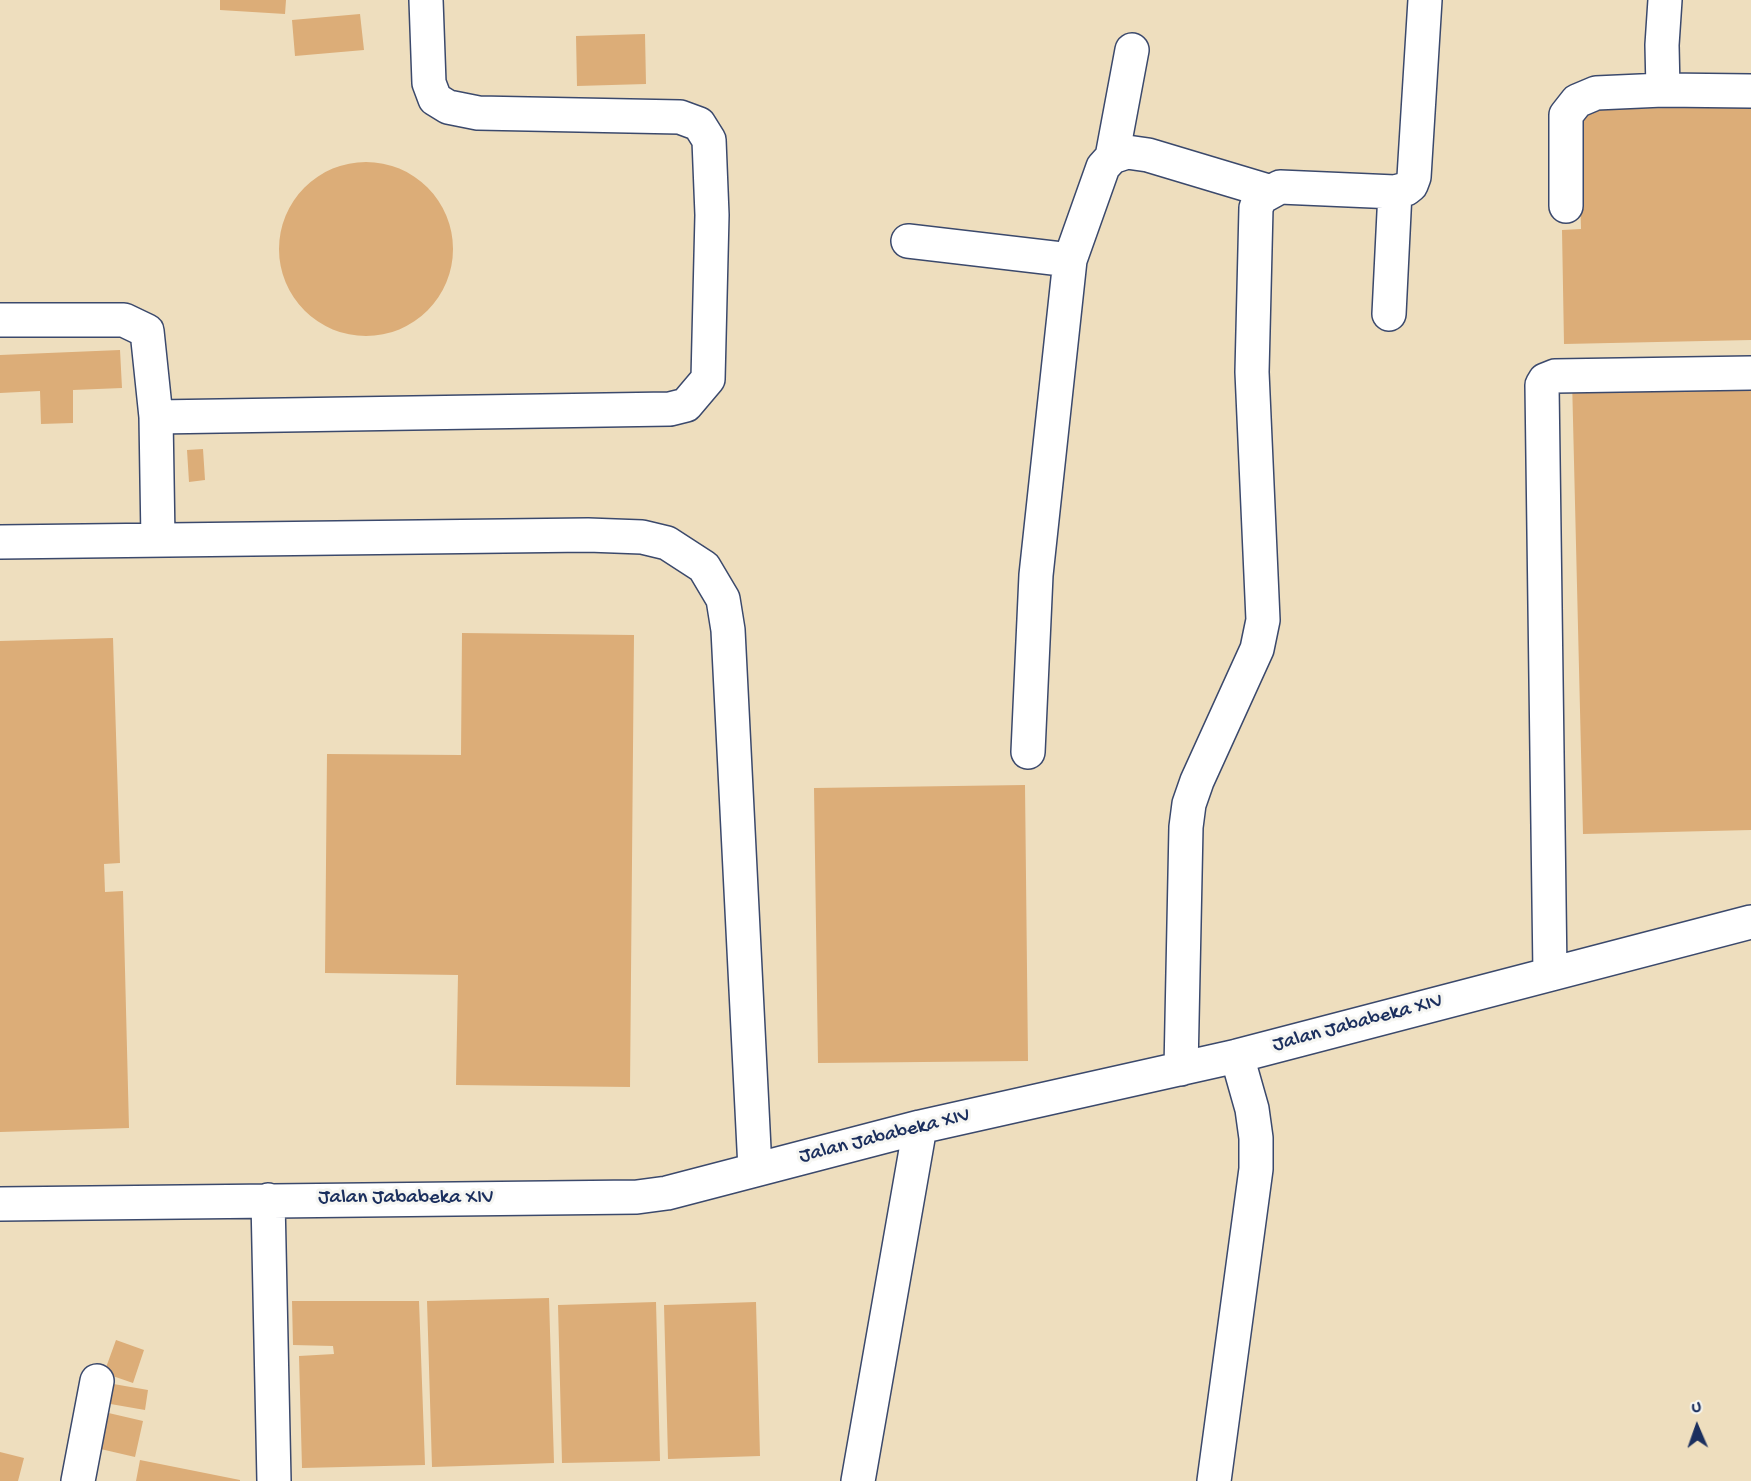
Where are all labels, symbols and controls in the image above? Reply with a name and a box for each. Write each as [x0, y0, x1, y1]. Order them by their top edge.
street label: Jalan Jababeka XIV [1270, 989, 1446, 1059]
street label: Jalan Jababeka XIV [797, 1104, 973, 1170]
street label: Jalan Jababeka XIV [318, 1186, 494, 1212]
north arrow [1667, 1397, 1727, 1457]
text: U [1691, 1399, 1701, 1418]

